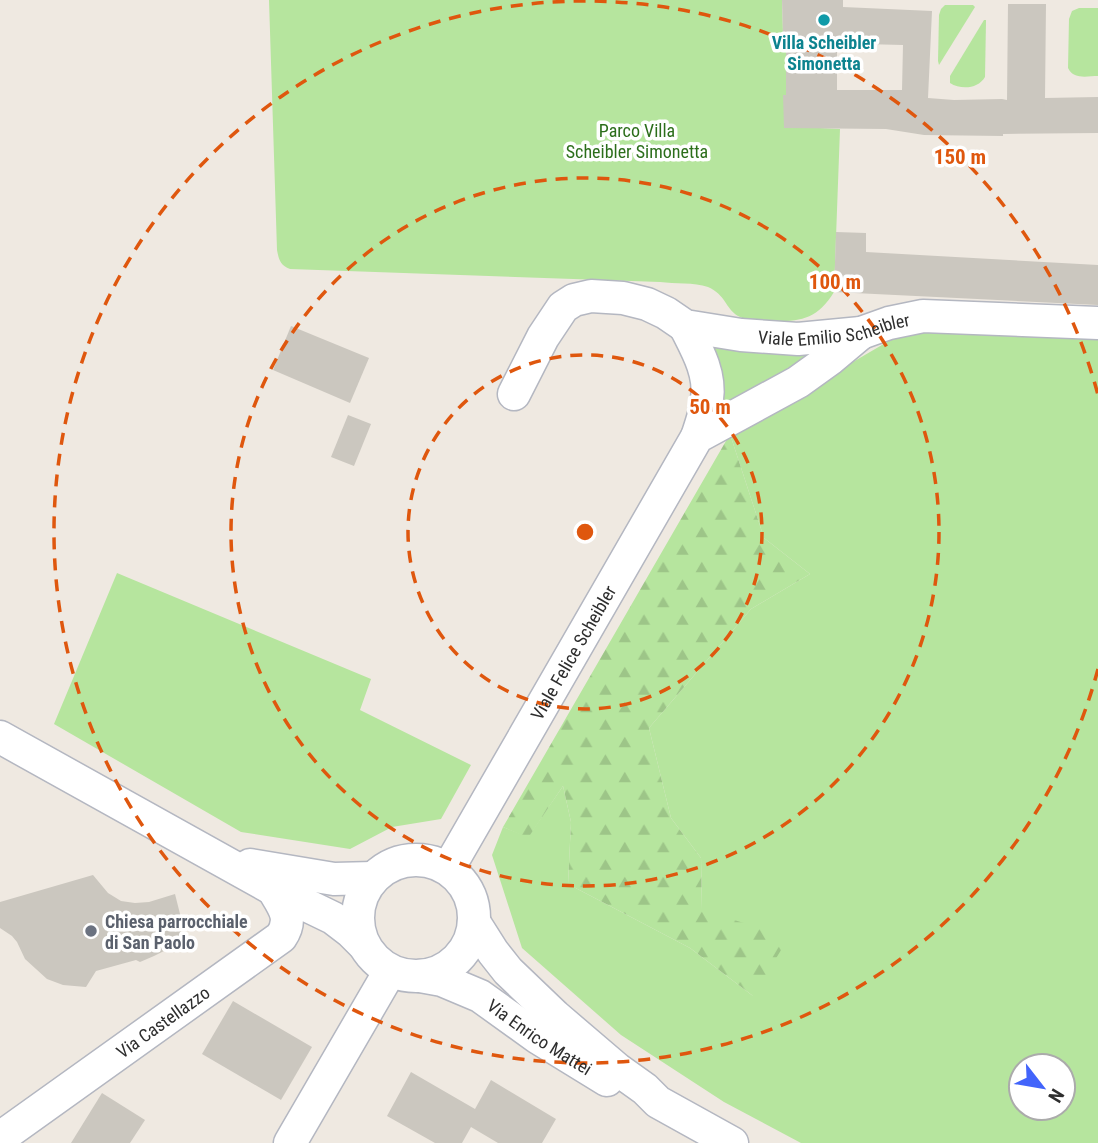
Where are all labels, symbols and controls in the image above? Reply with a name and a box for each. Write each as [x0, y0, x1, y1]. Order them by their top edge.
marker: Villa Scheibler Simonetta [816, 12, 832, 28]
place label: Villa Scheibler Simonetta [772, 32, 876, 74]
park label: Parco Villa Scheibler Simonetta [566, 120, 708, 162]
text: 150 m [934, 145, 986, 169]
text: 100 m [809, 270, 861, 294]
street label: Viale Emilio Scheibler [757, 308, 912, 349]
text: 50 m [689, 395, 731, 419]
centre of rings [573, 520, 597, 544]
street label: Viale Felice Scheibler [526, 581, 620, 723]
place label: Chiesa parrocchiale di San Paolo [105, 911, 248, 953]
marker: Chiesa parrocchiale di San Paolo [83, 923, 99, 939]
street label: Via Castellazzo [112, 981, 213, 1062]
street label: Via Enrico Mattei [483, 994, 596, 1079]
north arrow [1007, 1052, 1077, 1122]
text: N [1043, 1085, 1069, 1106]

